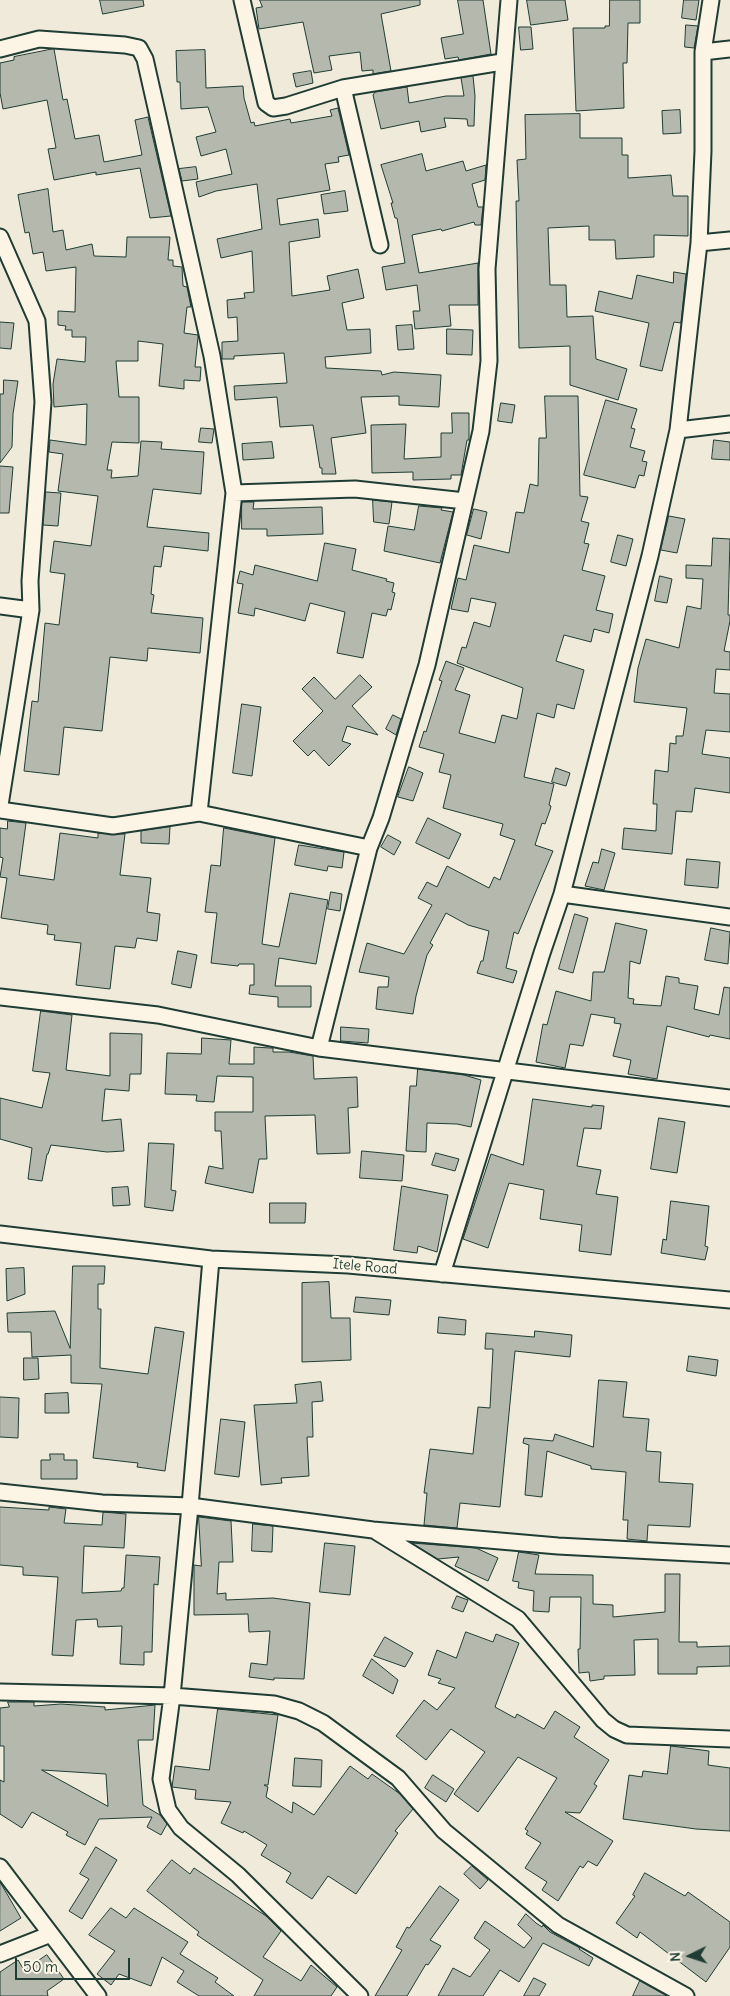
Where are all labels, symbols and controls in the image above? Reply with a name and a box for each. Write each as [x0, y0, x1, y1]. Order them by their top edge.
street label: Itele Road [332, 1256, 398, 1278]
north arrow [665, 1931, 715, 1981]
scale bar [18, 1948, 132, 1980]
text: N [666, 1952, 684, 1963]
text: 50 m [23, 1957, 58, 1976]

